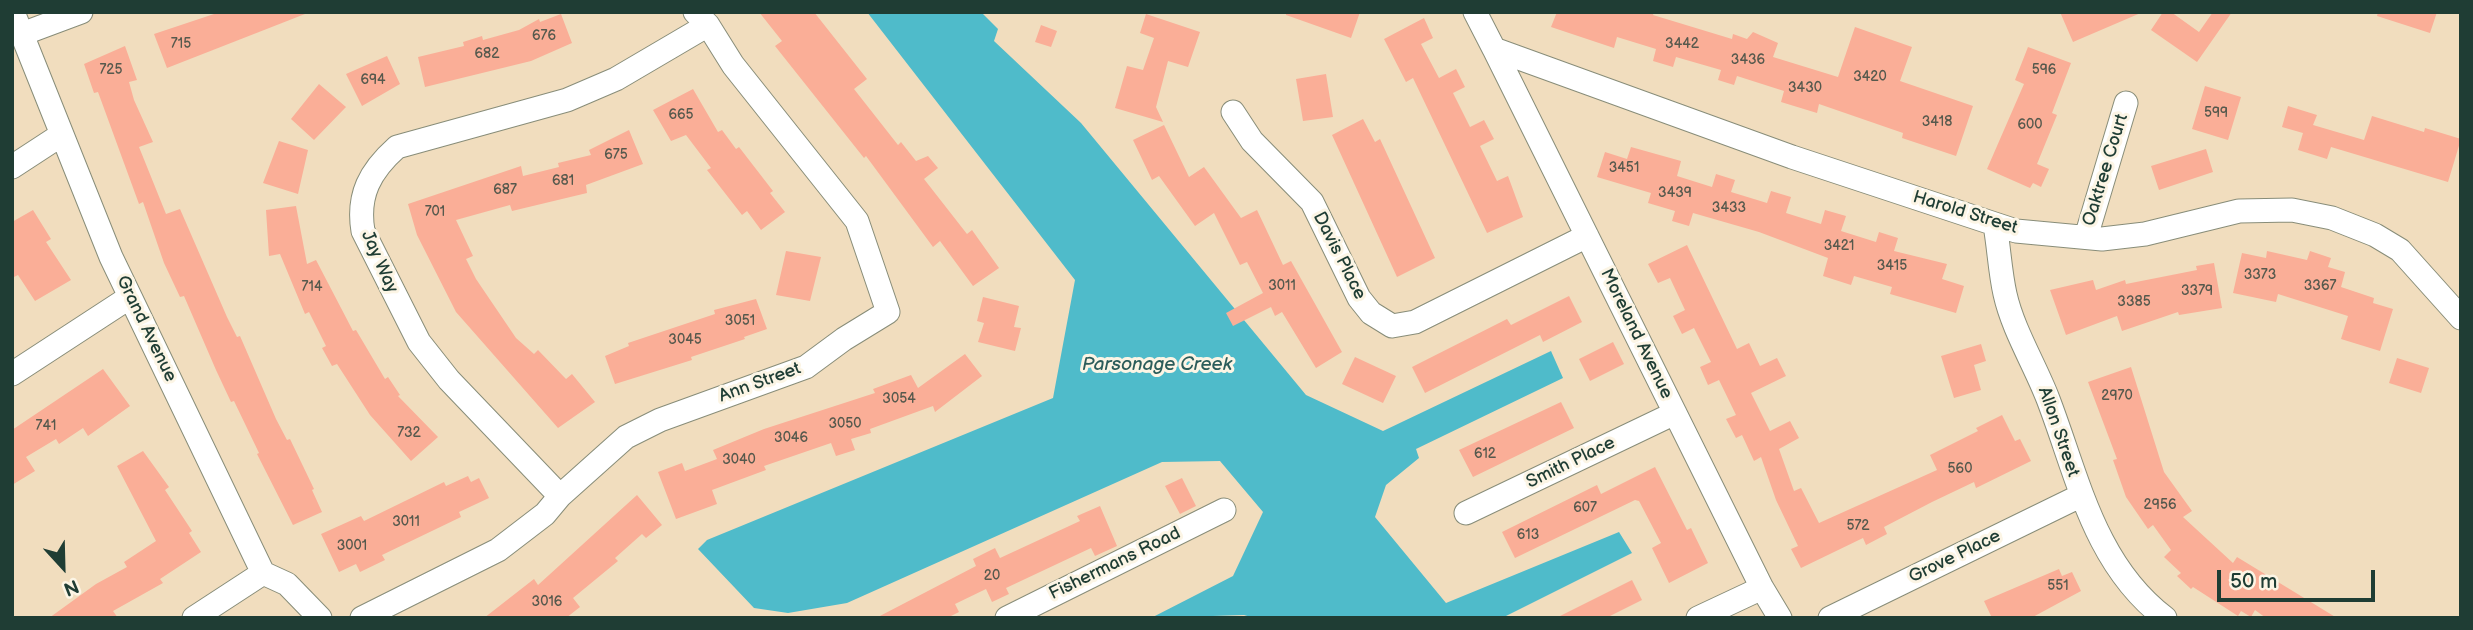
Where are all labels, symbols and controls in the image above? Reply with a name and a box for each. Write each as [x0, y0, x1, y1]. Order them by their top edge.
house number: 676 [532, 28, 556, 44]
house number: 715 [171, 36, 191, 52]
house number: 3442 [1665, 36, 1699, 52]
house number: 682 [475, 46, 499, 62]
house number: 3436 [1731, 52, 1765, 68]
house number: 725 [99, 62, 123, 78]
house number: 596 [2032, 62, 2056, 78]
house number: 3420 [1853, 69, 1887, 85]
house number: 694 [360, 72, 386, 88]
house number: 3430 [1788, 80, 1822, 96]
house number: 599 [2204, 105, 2228, 121]
house number: 665 [668, 107, 694, 123]
street label: Oaktree Court [2079, 111, 2133, 229]
house number: 3418 [1922, 114, 1952, 130]
house number: 600 [2017, 117, 2043, 133]
house number: 675 [604, 147, 628, 163]
house number: 3451 [1609, 160, 1639, 176]
house number: 681 [552, 173, 574, 189]
house number: 687 [493, 182, 517, 198]
house number: 3439 [1658, 185, 1692, 201]
street label: Harold Street [1910, 187, 2020, 239]
house number: 3433 [1712, 200, 1746, 216]
house number: 701 [425, 204, 445, 220]
street label: Davis Place [1308, 209, 1370, 303]
street label: Jay Way [356, 227, 402, 297]
house number: 3421 [1824, 238, 1854, 254]
house number: 3415 [1877, 258, 1907, 274]
street label: Moreland Avenue [1595, 265, 1677, 403]
house number: 3373 [2244, 267, 2276, 283]
street label: Grand Avenue [111, 272, 181, 386]
house number: 3011 [1268, 278, 1296, 294]
house number: 3367 [2304, 278, 2336, 294]
house number: 714 [302, 279, 322, 295]
house number: 3379 [2181, 283, 2213, 299]
house number: 3385 [2117, 294, 2151, 310]
house number: 3051 [725, 313, 755, 329]
house number: 3045 [668, 332, 702, 348]
water label: Parsonage Creek [1082, 354, 1232, 376]
street label: Ann Street [716, 358, 804, 408]
street label: Allon Street [2033, 384, 2083, 480]
house number: 2970 [2101, 388, 2133, 404]
house number: 3054 [882, 391, 916, 407]
house number: 3050 [828, 416, 862, 432]
house number: 741 [36, 418, 56, 434]
house number: 732 [397, 425, 421, 441]
house number: 3046 [774, 430, 808, 446]
street label: Smith Place [1523, 432, 1619, 494]
house number: 612 [1474, 446, 1496, 462]
house number: 3040 [722, 452, 756, 468]
house number: 560 [1948, 461, 1972, 477]
house number: 2956 [2144, 497, 2176, 513]
house number: 607 [1573, 500, 1597, 516]
house number: 3011 [392, 514, 420, 530]
house number: 572 [1846, 518, 1870, 534]
street label: Fishermans Road [1046, 523, 1184, 605]
street label: Grove Place [1906, 526, 2004, 588]
house number: 613 [1517, 527, 1539, 543]
north arrow [28, 532, 98, 602]
house number: 3001 [337, 538, 367, 554]
scale bar [2221, 556, 2378, 600]
house number: 20 [984, 568, 1000, 584]
text: 50 m [2230, 569, 2277, 594]
text: N [60, 574, 82, 600]
house number: 551 [2047, 578, 2069, 594]
house number: 3016 [532, 594, 562, 610]

